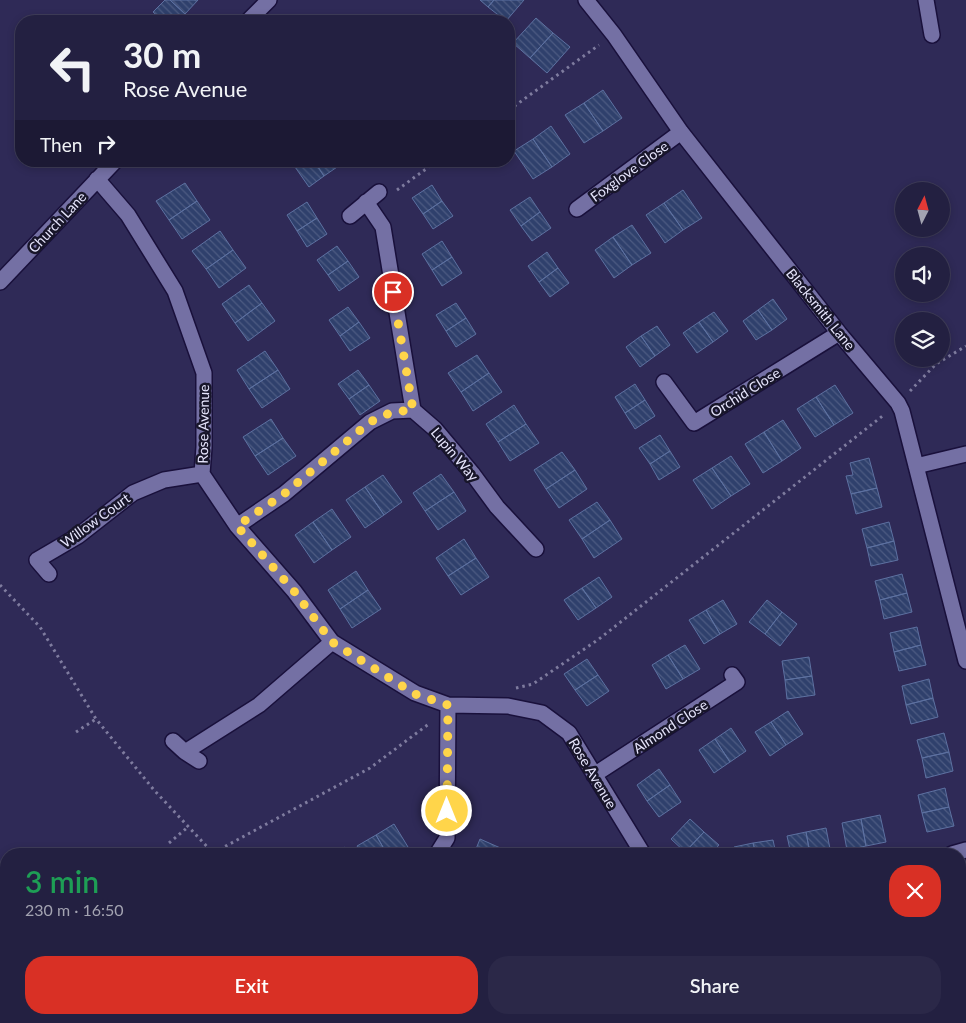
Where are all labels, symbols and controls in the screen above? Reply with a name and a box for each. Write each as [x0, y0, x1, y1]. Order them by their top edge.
text: 30 m [123, 33, 201, 75]
icon: left [40, 35, 105, 100]
text: Rose Avenue [123, 75, 247, 102]
icon: right [92, 130, 120, 158]
text: Then [40, 133, 82, 156]
street label: Foxglove Close [587, 137, 671, 205]
north arrow [895, 182, 950, 238]
map controls [895, 182, 950, 367]
street label: Church Lane [24, 188, 90, 256]
button: sound [895, 247, 950, 302]
street label: Blacksmith Lane [783, 265, 859, 353]
pin [372, 271, 414, 313]
icon: arrive [379, 278, 407, 306]
button: layers [895, 312, 950, 367]
street label: Orchid Close [707, 364, 783, 420]
street label: Rose Avenue [194, 384, 212, 464]
street label: Lupin Way [428, 424, 483, 485]
street label: Willow Court [57, 489, 133, 551]
street label: Almond Close [630, 696, 710, 756]
street label: Rose Avenue [565, 735, 621, 811]
position arrow [420, 784, 472, 836]
text: 3 min [25, 863, 99, 899]
button: close [889, 865, 941, 917]
text: 230 m · 16:50 [25, 900, 124, 919]
button: Exit [25, 956, 478, 1014]
button: Share [488, 956, 941, 1014]

